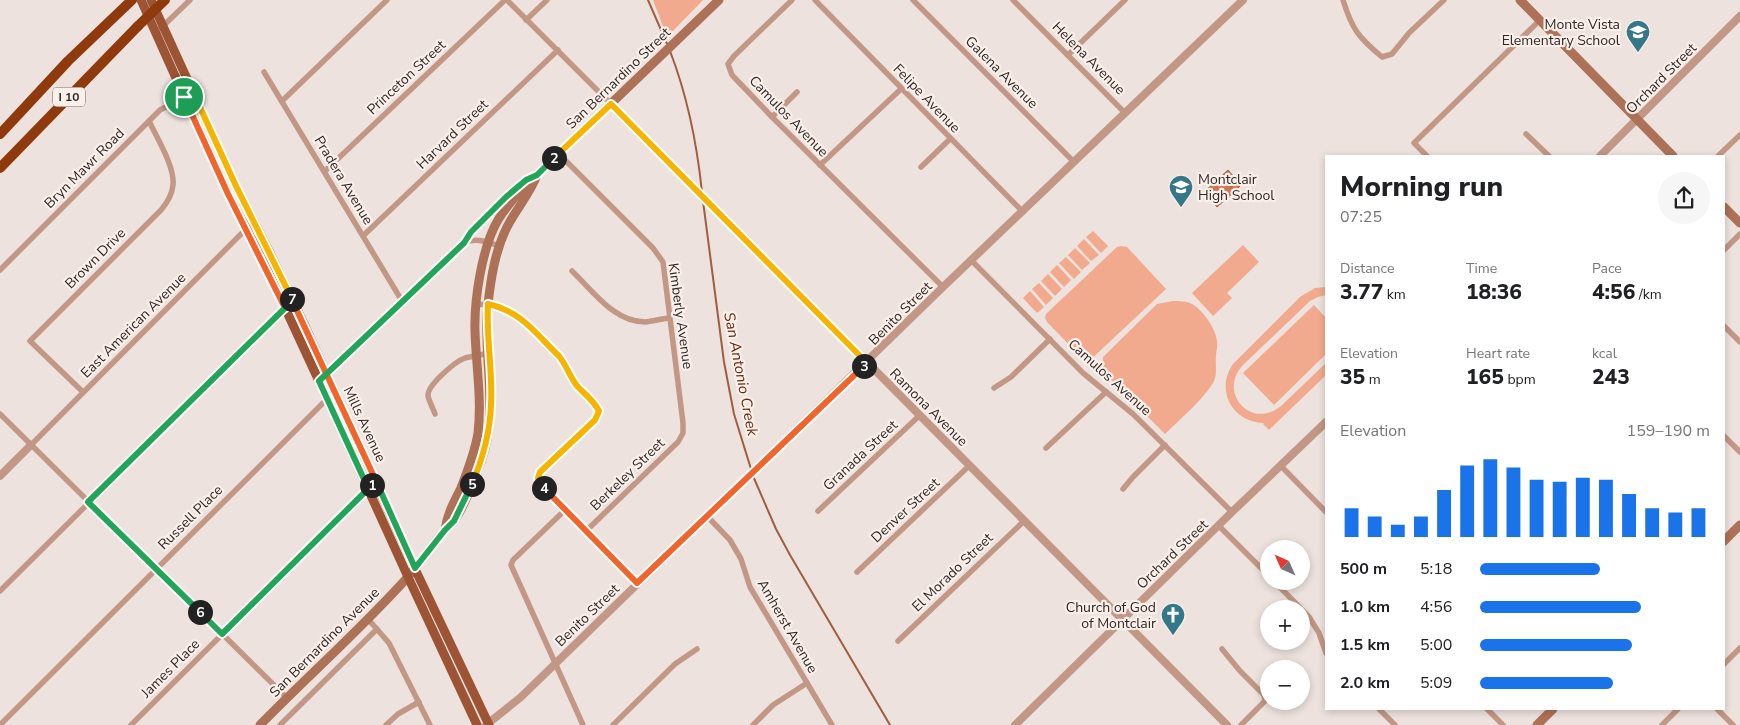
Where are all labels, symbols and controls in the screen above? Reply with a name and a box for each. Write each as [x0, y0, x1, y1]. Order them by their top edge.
place label: Monte Vista Elementary School [1502, 15, 1621, 50]
street label: Helena Avenue [1048, 18, 1129, 99]
school or university icon: Monte Vista Elementary School [1625, 19, 1651, 53]
street label: San Bernardino Street [562, 23, 675, 133]
street label: Galena Avenue [961, 32, 1042, 113]
street label: Princeton Street [363, 36, 450, 119]
street label: Orchard Street [1622, 39, 1701, 118]
street label: Felipe Avenue [889, 60, 964, 137]
street label: Camulos Avenue [745, 72, 832, 161]
pin [163, 76, 205, 118]
icon: arrive [170, 83, 198, 111]
road number: I 10 [53, 88, 85, 106]
street label: Harvard Street [412, 95, 492, 173]
street label: Bryn Mawr Road [40, 124, 129, 213]
street label: Pradera Avenue [310, 132, 378, 228]
pin: 2 [542, 146, 566, 170]
text: 2 [550, 149, 559, 168]
text: Morning run [1340, 168, 1503, 206]
place label: Montclair High School [1198, 170, 1275, 205]
button: share [1658, 172, 1710, 224]
school or university icon: Montclair High School [1168, 174, 1194, 208]
text: 07:25 [1340, 206, 1382, 228]
street label: Brown Drive [61, 224, 130, 293]
text: Distance [1340, 259, 1394, 278]
text: Time [1466, 259, 1497, 278]
text: Pace [1592, 259, 1622, 278]
street label: Kimberly Avenue [664, 262, 697, 370]
street label: East American Avenue [77, 269, 190, 382]
street label: Benito Street [864, 277, 936, 349]
text: 3.77 [1340, 278, 1383, 306]
text: 18:36 [1466, 278, 1522, 306]
text: 4:56 [1592, 278, 1635, 306]
text: km [1383, 285, 1406, 304]
text: /km [1635, 285, 1662, 304]
pin: 7 [280, 286, 304, 312]
text: 7 [288, 290, 297, 309]
water label: San Antonio Creek [719, 310, 763, 438]
street label: Camulos Avenue [1064, 335, 1156, 420]
text: Elevation [1340, 344, 1398, 363]
text: Heart rate [1466, 344, 1530, 363]
text: kcal [1592, 344, 1617, 363]
pin: 3 [852, 354, 876, 378]
text: 3 [860, 357, 869, 376]
text: 35 [1340, 363, 1365, 391]
text: 165 [1466, 363, 1504, 391]
text: 243 [1592, 363, 1630, 391]
street label: Ramona Avenue [885, 364, 972, 451]
text: m [1365, 370, 1381, 389]
text: bpm [1504, 370, 1536, 389]
street label: Mills Avenue [339, 383, 390, 465]
street label: Granada Street [819, 416, 902, 495]
text: Elevation [1340, 420, 1406, 442]
text: 159–190 m [1627, 420, 1710, 442]
street label: Berkeley Street [586, 434, 669, 515]
pin: 1 [360, 472, 384, 498]
pin: 5 [460, 472, 484, 496]
street label: Denver Street [867, 474, 944, 547]
text: 5 [468, 475, 477, 494]
text: 1 [368, 476, 377, 495]
pin: 4 [532, 476, 556, 500]
text: 4 [540, 479, 549, 498]
street label: Russell Place [154, 481, 227, 554]
street label: Orchard Street [1133, 515, 1212, 593]
street label: El Morado Street [908, 529, 997, 616]
north arrow [1260, 540, 1310, 590]
map controls [1260, 540, 1310, 710]
text: 500 m [1340, 558, 1387, 580]
text: 5:18 [1420, 558, 1452, 580]
street label: Amherst Avenue [753, 576, 822, 677]
street label: Benito Street [551, 580, 624, 651]
street label: San Bernardino Avenue [265, 583, 383, 701]
text: 1.0 km [1340, 596, 1390, 618]
text: 4:56 [1420, 596, 1452, 618]
place label: Church of God of Montclair [1066, 598, 1156, 633]
pin: 6 [188, 600, 212, 624]
button: + [1260, 600, 1310, 650]
church icon: Church of God of Montclair [1160, 602, 1186, 636]
text: 6 [196, 603, 205, 622]
text: 1.5 km [1340, 634, 1390, 656]
text: 5:00 [1420, 634, 1452, 656]
street label: James Place [136, 635, 204, 703]
button: − [1260, 660, 1310, 710]
text: 2.0 km [1340, 672, 1390, 694]
text: 5:09 [1420, 672, 1452, 694]

